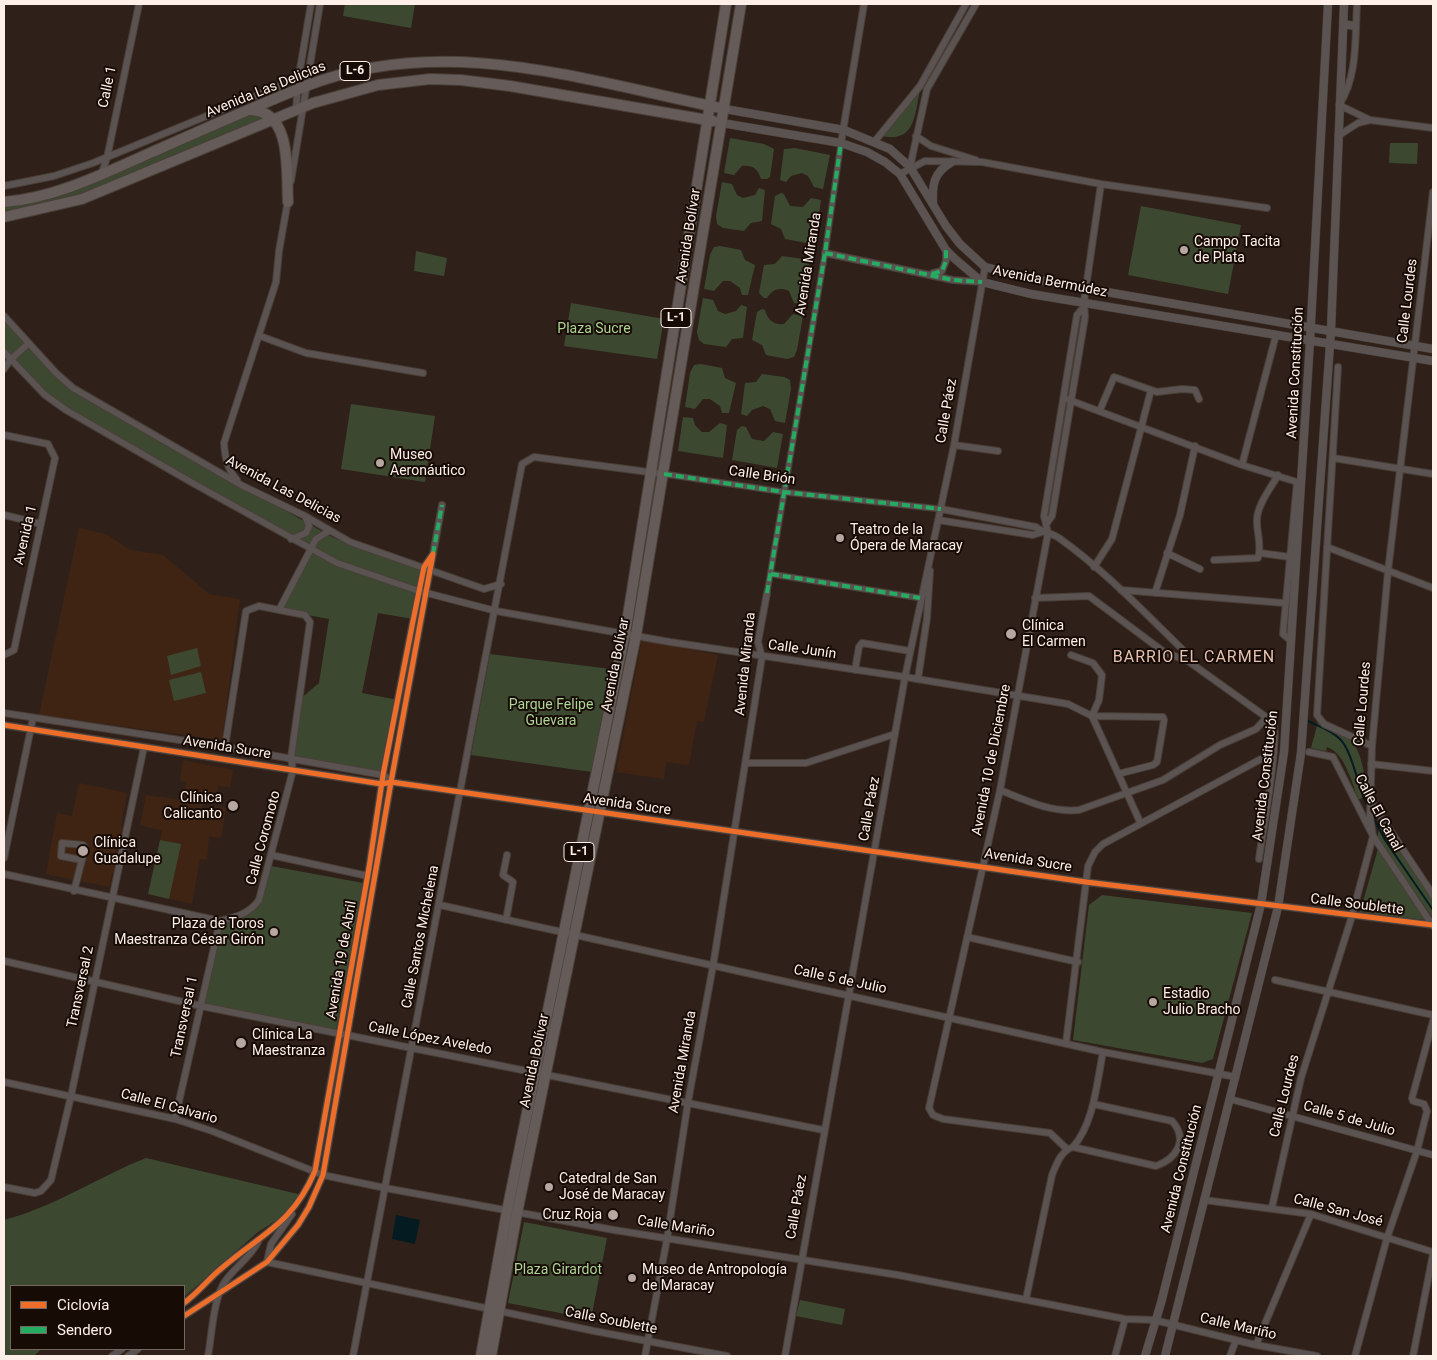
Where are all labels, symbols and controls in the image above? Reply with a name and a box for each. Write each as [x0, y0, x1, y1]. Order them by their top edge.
street label: Avenida Las Delicias [204, 58, 328, 122]
road number: L-6 [340, 61, 370, 80]
street label: Calle 1 [95, 65, 121, 109]
street label: Avenida Bolívar [673, 187, 705, 285]
street label: Avenida Miranda [793, 211, 825, 317]
place label: Campo Tacita de Plata [1194, 234, 1280, 266]
marker: Campo Tacita de Plata [1178, 244, 1190, 256]
street label: Calle Lourdes [1394, 258, 1422, 344]
street label: Avenida Bermúdez [991, 263, 1109, 301]
street label: Avenida Constitución [1284, 307, 1308, 439]
road number: L-1 [661, 308, 691, 328]
park label: Plaza Sucre [557, 321, 631, 337]
street label: Calle Páez [933, 377, 961, 445]
place label: Museo Aeronáutico [390, 447, 466, 480]
street label: Avenida Las Delicias [223, 453, 343, 527]
marker: Museo Aeronáutico [374, 457, 386, 469]
street label: Calle Brión [728, 463, 796, 489]
street label: Avenida 1 [11, 503, 41, 567]
place label: Teatro de la Ópera de Maracay [850, 522, 963, 554]
marker: Teatro de la Ópera de Maracay [834, 532, 846, 544]
street label: Avenida Miranda [732, 611, 760, 717]
street label: Avenida Bolívar [599, 616, 633, 714]
place label: Clínica El Carmen [1022, 618, 1086, 650]
marker: Clínica El Carmen [1004, 627, 1018, 641]
street label: Calle Junín [767, 637, 837, 663]
district label: BARRIO EL CARMEN [1111, 648, 1277, 668]
street label: Calle Lourdes [1351, 661, 1375, 747]
street label: Avenida 10 de Diciembre [969, 683, 1015, 837]
park label: Parque Felipe Guevara [509, 697, 593, 730]
street label: Avenida Constitución [1250, 710, 1282, 842]
street label: Avenida Sucre [182, 733, 272, 763]
street label: Calle El Canal [1351, 772, 1405, 854]
street label: Calle Páez [856, 775, 884, 843]
street label: Calle Coromoto [243, 789, 285, 887]
place label: Clínica Calicanto [163, 790, 222, 822]
street label: Avenida Sucre [582, 791, 672, 819]
marker: Clínica Calicanto [226, 799, 240, 813]
place label: Clínica Guadalupe [94, 835, 161, 868]
road number: L-1 [564, 842, 594, 862]
marker: Clínica Guadalupe [76, 844, 90, 858]
street label: Avenida Sucre [983, 846, 1073, 876]
street label: Calle Santos Michelena [399, 864, 443, 1010]
street label: Calle Soublette [1309, 891, 1405, 919]
street label: Avenida 19 de Abril [323, 900, 361, 1020]
place label: Plaza de Toros Maestranza César Girón [114, 916, 264, 949]
marker: Plaza de Toros Maestranza César Girón [268, 926, 280, 938]
street label: Transversal 2 [64, 944, 98, 1030]
street label: Calle 5 de Julio [792, 962, 888, 998]
street label: Transversal 1 [168, 974, 202, 1060]
place label: Estadio Julio Bracho [1163, 986, 1241, 1019]
marker: Estadio Julio Bracho [1147, 996, 1159, 1008]
street label: Avenida Miranda [666, 1009, 700, 1115]
street label: Avenida Bolívar [517, 1012, 553, 1110]
street label: Calle López Aveledo [367, 1019, 493, 1059]
place label: Clínica La Maestranza [252, 1027, 325, 1060]
marker: Clínica La Maestranza [234, 1036, 248, 1050]
street label: Calle Lourdes [1267, 1053, 1303, 1139]
street label: Calle El Calvario [119, 1086, 219, 1128]
street label: Calle 5 de Julio [1301, 1098, 1397, 1140]
street label: Avenida Constitución [1158, 1103, 1206, 1235]
place label: Catedral de San José de Maracay [559, 1171, 665, 1204]
street label: Calle Páez [783, 1173, 811, 1241]
marker: Catedral de San José de Maracay [543, 1181, 555, 1193]
street label: Calle San José [1291, 1191, 1385, 1231]
place label: Cruz Roja [542, 1207, 602, 1223]
marker: Cruz Roja [606, 1208, 620, 1222]
street label: Calle Mariño [636, 1213, 716, 1241]
park label: Plaza Girardot [514, 1262, 602, 1278]
place label: Museo de Antropología de Maracay [642, 1262, 787, 1294]
marker: Museo de Antropología de Maracay [626, 1272, 638, 1284]
legend [10, 1285, 185, 1350]
text: Ciclovía [57, 1296, 110, 1314]
street label: Calle Soublette [563, 1304, 659, 1338]
street label: Calle Mariño [1198, 1310, 1278, 1344]
text: Sendero [57, 1321, 112, 1339]

